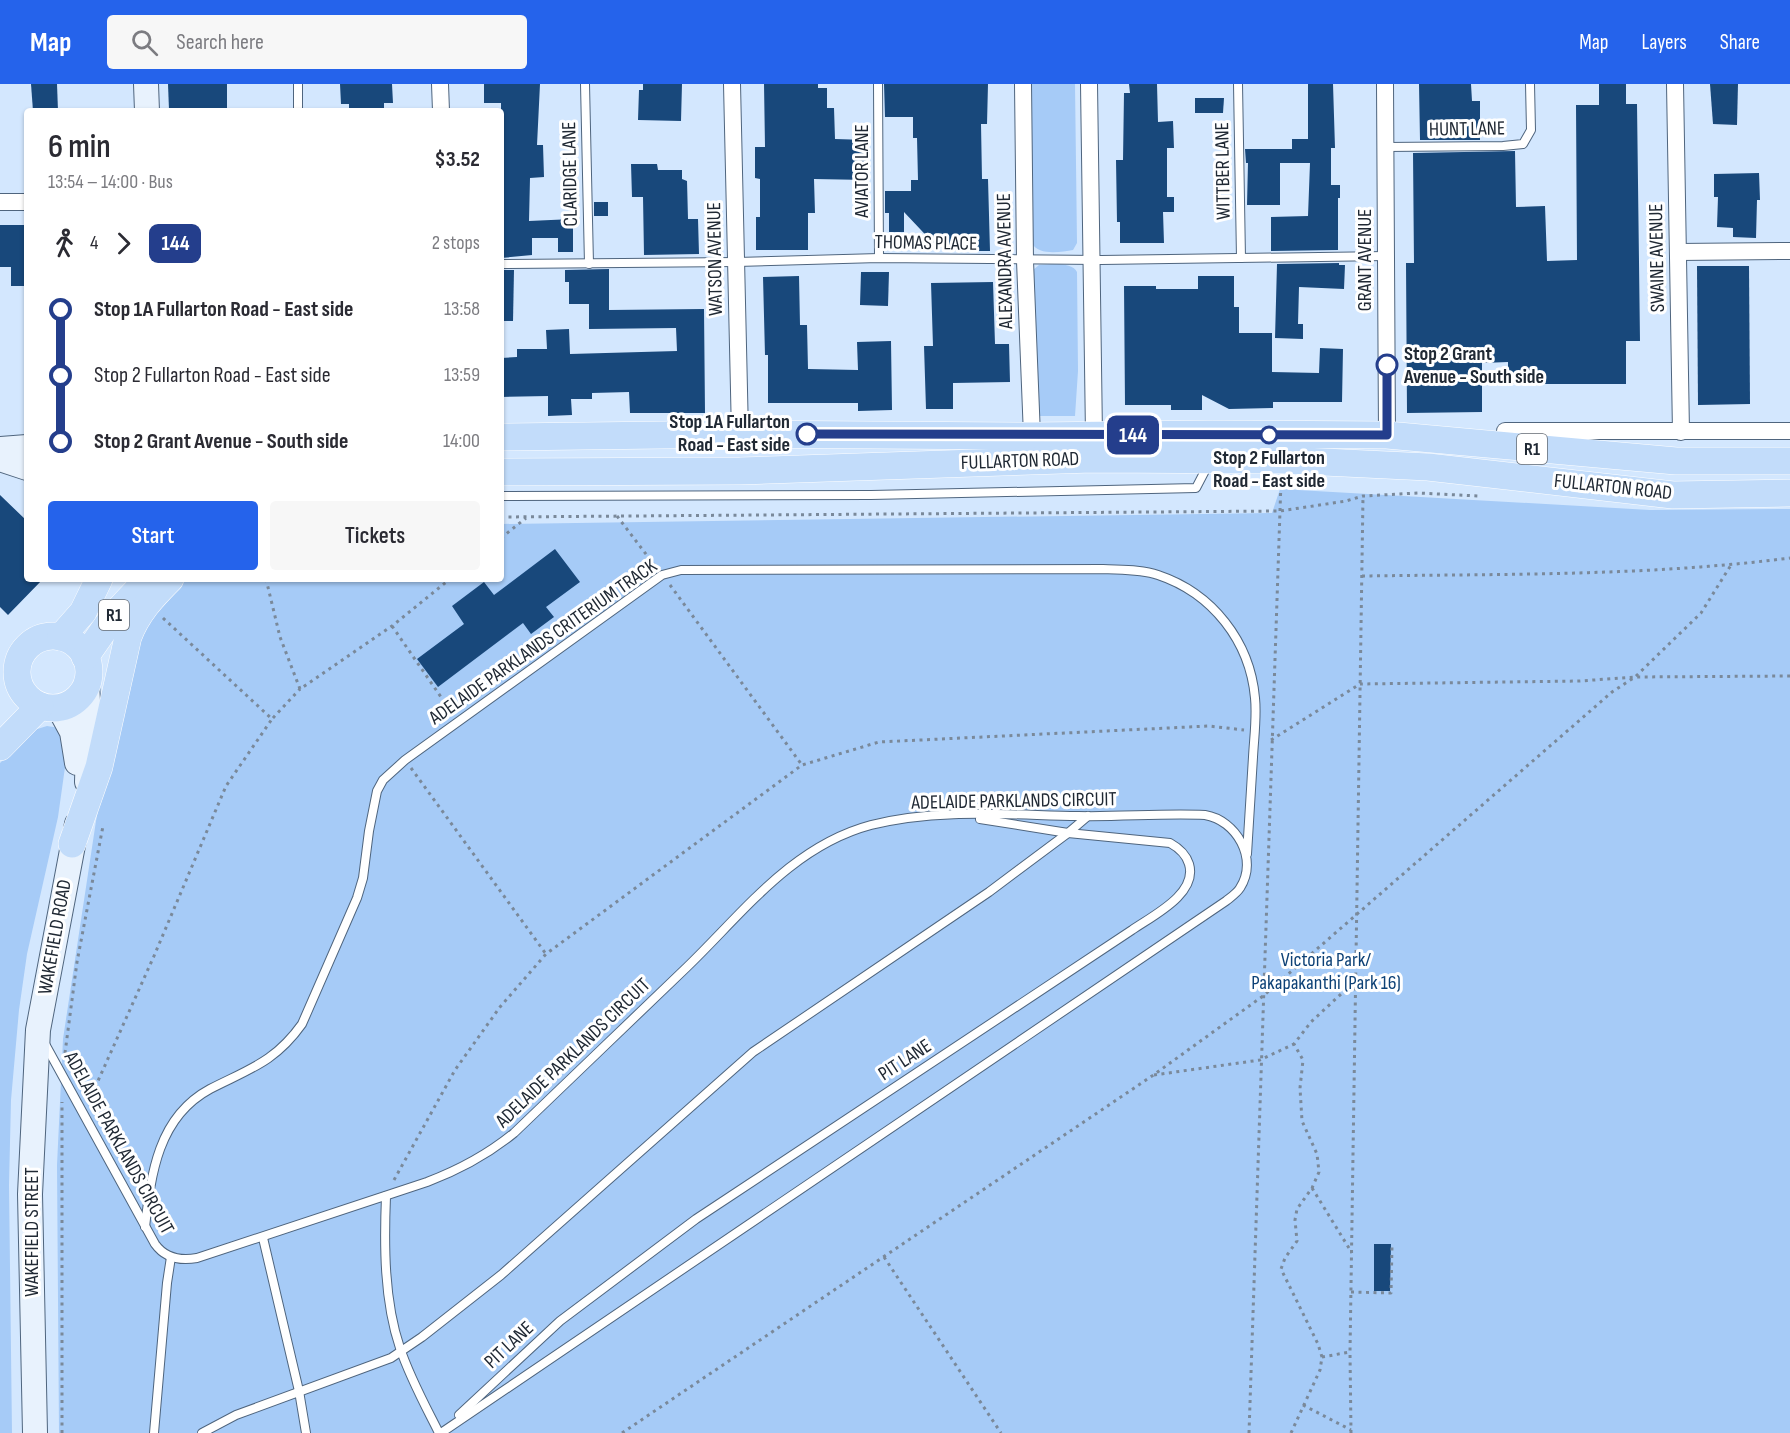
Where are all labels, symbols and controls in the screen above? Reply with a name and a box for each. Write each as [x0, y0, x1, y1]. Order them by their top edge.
search box [107, 15, 527, 69]
text: Map [30, 26, 71, 59]
icon: search [128, 26, 161, 59]
text: Search here [176, 29, 264, 56]
text: Map [1579, 30, 1608, 55]
text: Layers [1641, 30, 1687, 55]
text: Share [1720, 30, 1760, 55]
street label: HUNT LANE [1429, 116, 1505, 142]
street label: CLARIDGE LANE [557, 121, 583, 227]
street label: WITTBER LANE [1210, 122, 1236, 220]
street label: AVIATOR LANE [850, 124, 874, 219]
text: 6 min [48, 127, 111, 167]
text: $3.52 [435, 146, 480, 173]
text: 13:54 – 14:00 · Bus [48, 170, 173, 194]
street label: ALEXANDRA AVENUE [992, 193, 1018, 330]
street label: WATSON AVENUE [702, 202, 728, 316]
street label: SWAINE AVENUE [1644, 203, 1670, 313]
street label: GRANT AVENUE [1353, 209, 1377, 311]
icon: walk [48, 227, 81, 260]
icon: forward [107, 227, 140, 260]
street label: THOMAS PLACE [874, 230, 978, 256]
text: 4 [90, 231, 98, 255]
text: 144 [161, 231, 189, 256]
text: 2 stops [432, 231, 480, 255]
text: Stop 1A Fullarton Road - East side [94, 296, 354, 323]
text: 13:58 [444, 297, 480, 321]
place label: Stop 2 Grant Avenue - South side [1403, 342, 1544, 389]
marker: Stop 2 Grant Avenue - South side [1376, 354, 1398, 376]
text: Stop 2 Fullarton Road - East side [94, 362, 331, 389]
text: 13:59 [444, 363, 480, 387]
place label: Stop 1A Fullarton Road - East side [669, 410, 790, 457]
line badge: 144 [1098, 416, 1168, 454]
marker: Stop 1A Fullarton Road - East side [796, 423, 818, 445]
text: 144 [1119, 423, 1147, 448]
marker: Stop 2 Fullarton Road - East side [1260, 426, 1278, 444]
text: Stop 2 Grant Avenue - South side [94, 428, 348, 455]
text: 14:00 [443, 429, 480, 453]
road number: R1 [1517, 434, 1547, 464]
place label: Stop 2 Fullarton Road - East side [1213, 446, 1325, 493]
street label: FULLARTON ROAD [960, 447, 1080, 475]
street label: FULLARTON ROAD [1553, 469, 1673, 505]
button: Start [48, 501, 258, 570]
button: Tickets [270, 501, 480, 570]
street label: ADELAIDE PARKLANDS CRITERIUM TRACK [424, 554, 662, 731]
road number: R1 [99, 600, 129, 630]
street label: ADELAIDE PARKLANDS CIRCUIT [910, 787, 1117, 815]
street label: WAKEFIELD ROAD [33, 878, 77, 996]
park label: Victoria Park/ Pakapakanthi (Park 16) [1251, 948, 1401, 995]
street label: ADELAIDE PARKLANDS CIRCUIT [490, 973, 655, 1134]
street label: PIT LANE [874, 1034, 936, 1086]
street label: ADELAIDE PARKLANDS CIRCUIT [58, 1047, 179, 1239]
street label: WAKEFIELD STREET [20, 1167, 44, 1297]
street label: PIT LANE [479, 1316, 539, 1374]

